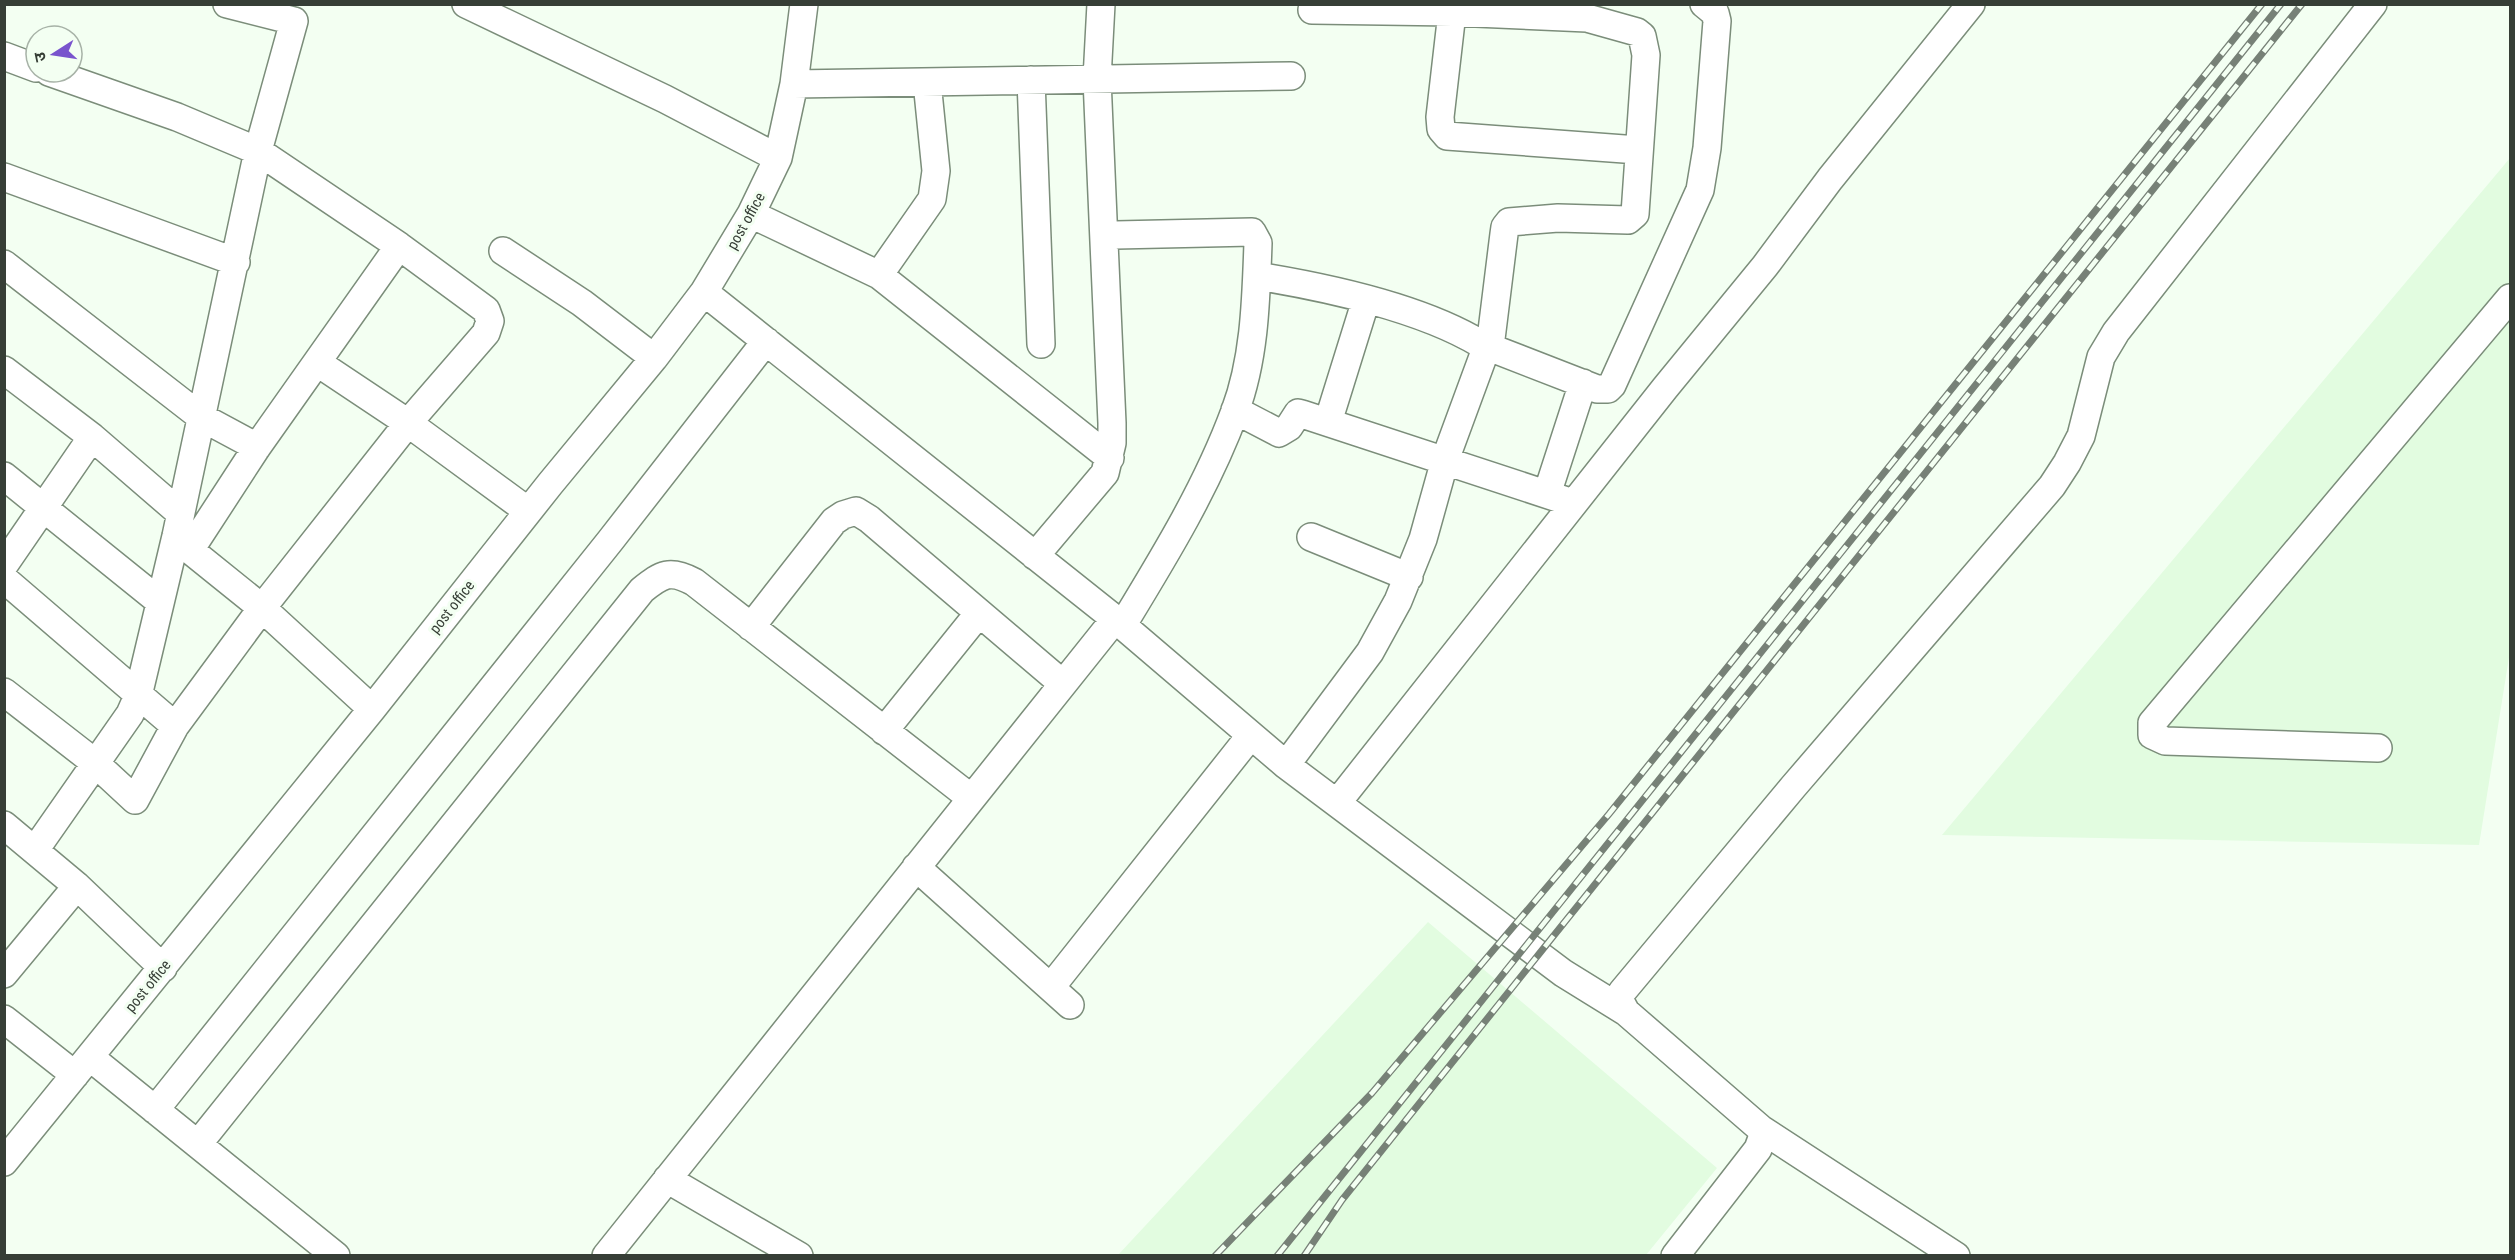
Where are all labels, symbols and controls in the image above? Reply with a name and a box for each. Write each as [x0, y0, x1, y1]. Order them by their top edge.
north arrow [24, 24, 84, 84]
text: उ [29, 50, 50, 64]
street label: post office [723, 189, 769, 253]
street label: post office [426, 577, 478, 637]
street label: post office [121, 956, 175, 1016]

